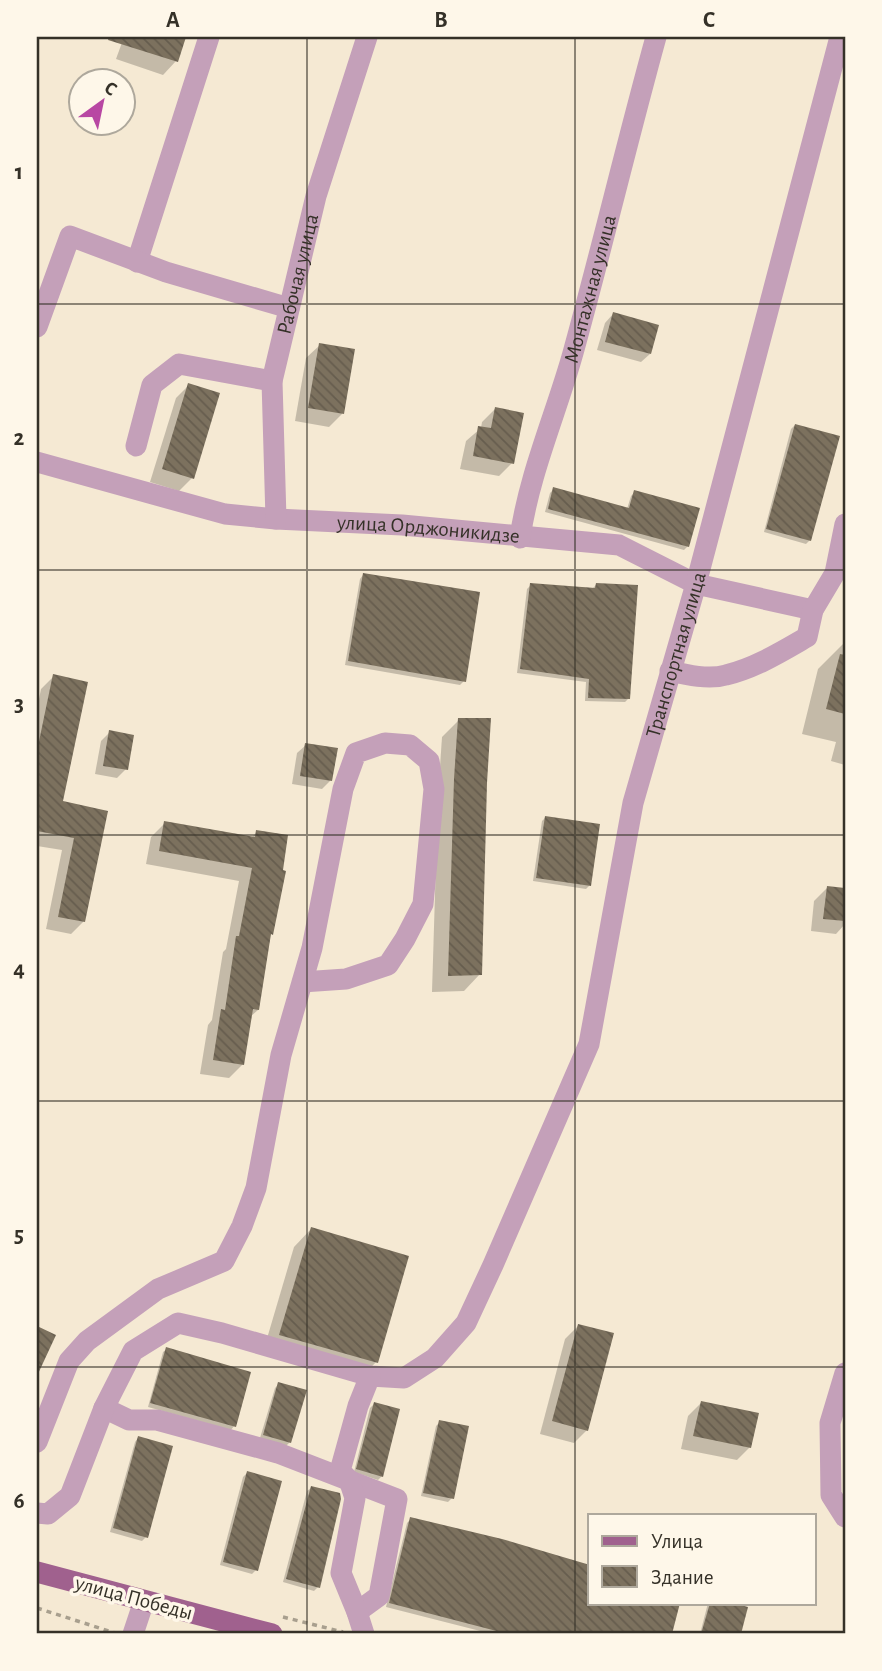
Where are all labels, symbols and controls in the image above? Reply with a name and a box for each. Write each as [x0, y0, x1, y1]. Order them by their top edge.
text: A [166, 9, 180, 32]
text: B [434, 9, 448, 32]
text: C [703, 9, 715, 32]
north arrow [66, 66, 136, 136]
text: С [101, 78, 120, 100]
text: 1 [15, 161, 23, 184]
street label: Рабочая улица [273, 211, 322, 336]
street label: Монтажная улица [560, 212, 620, 365]
text: 2 [14, 427, 25, 450]
street label: улица Орджоникидзе [335, 511, 521, 546]
street label: Транспортная улица [642, 569, 709, 740]
text: 3 [14, 693, 24, 716]
text: 4 [13, 958, 25, 981]
text: 5 [14, 1224, 24, 1247]
text: 6 [13, 1490, 25, 1513]
legend [588, 1514, 816, 1604]
text: Улица [651, 1531, 704, 1552]
text: Здание [651, 1567, 714, 1588]
street label: улица Победы [72, 1572, 195, 1624]

